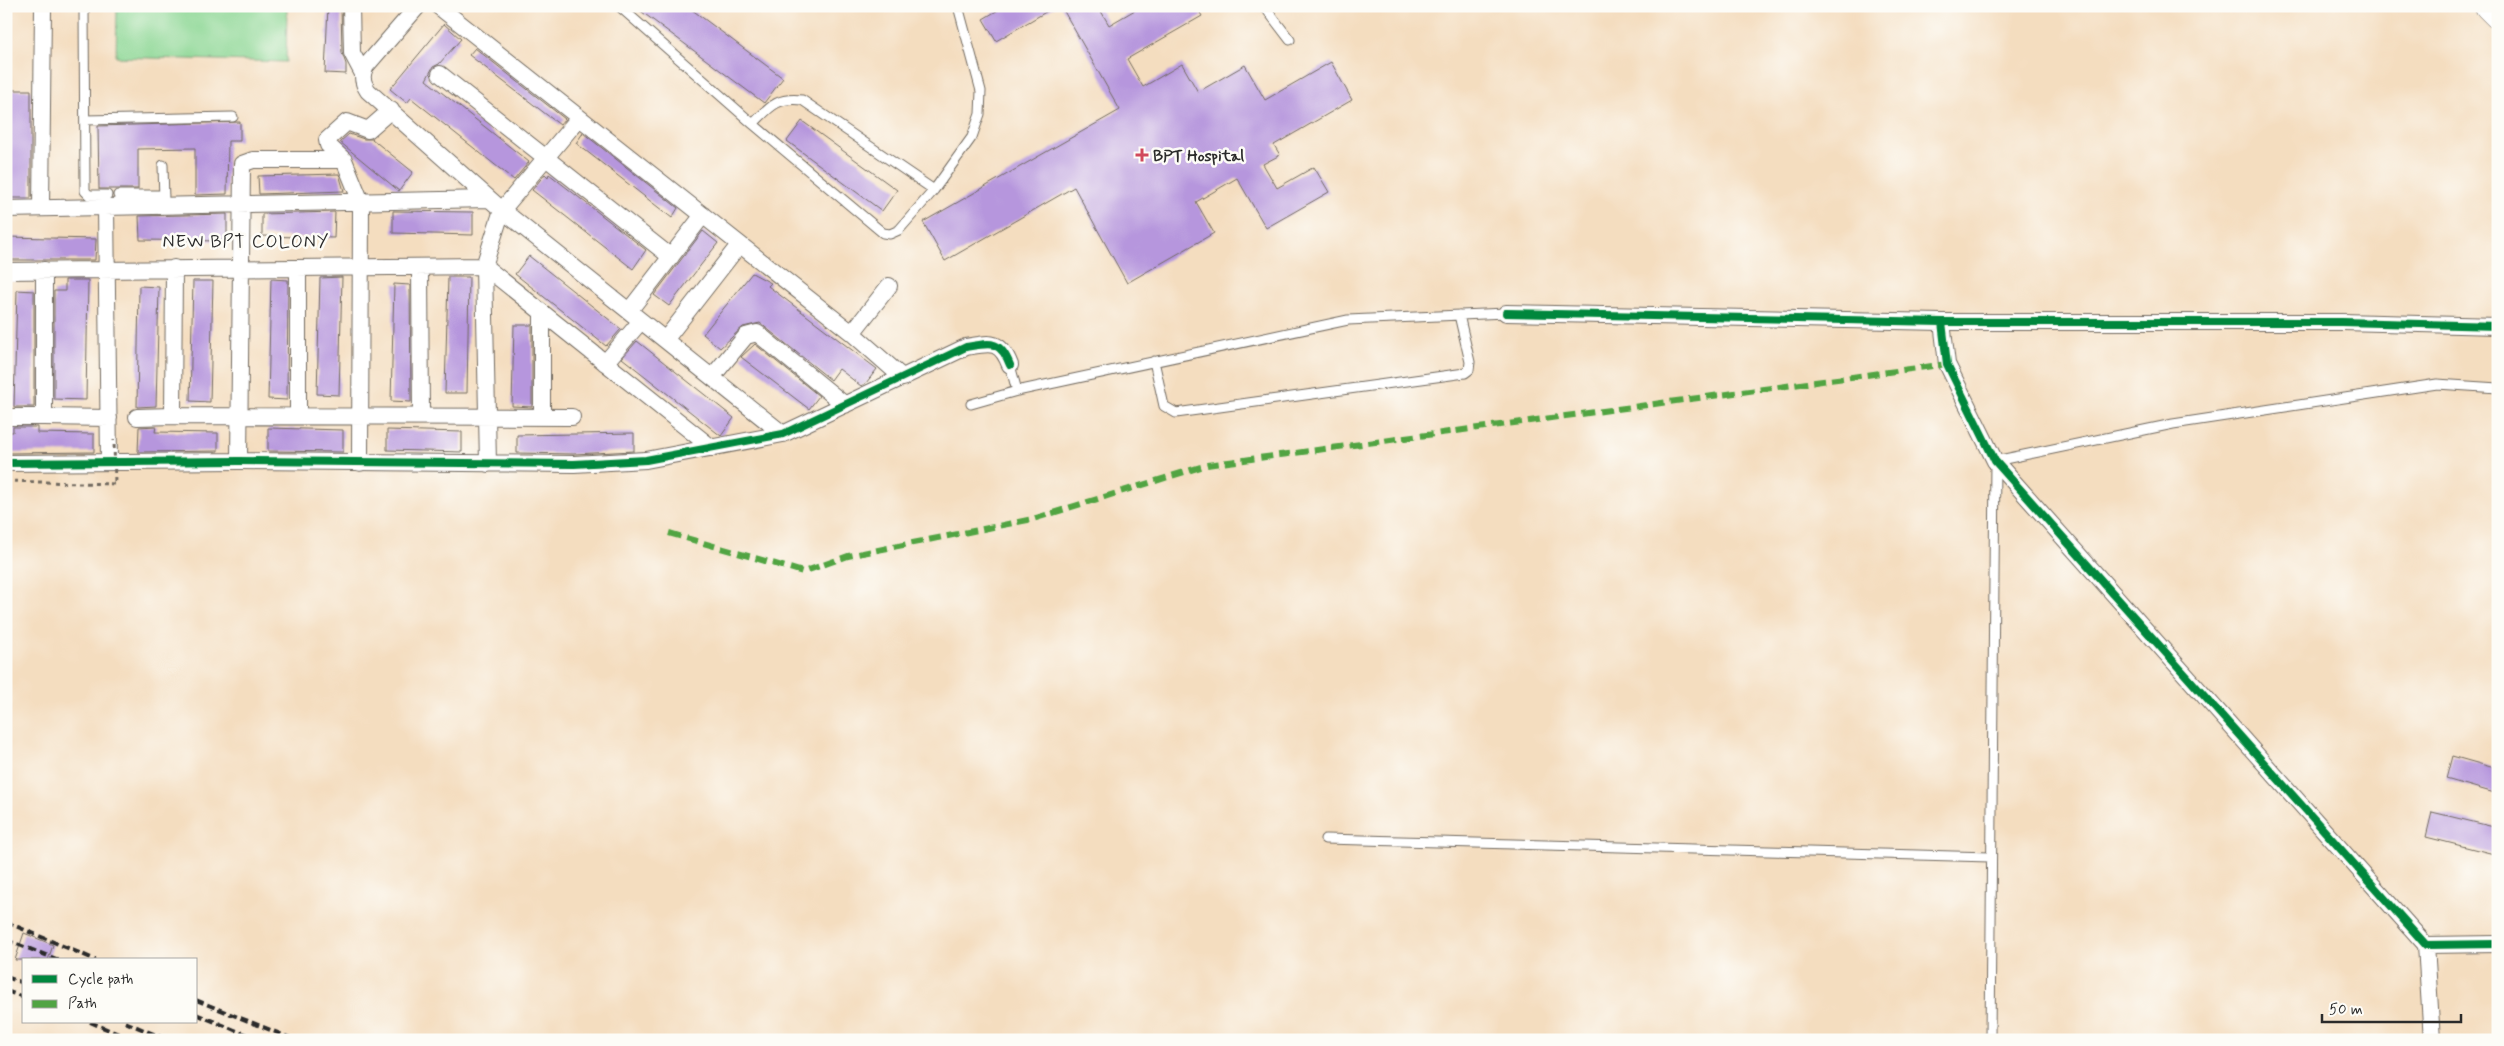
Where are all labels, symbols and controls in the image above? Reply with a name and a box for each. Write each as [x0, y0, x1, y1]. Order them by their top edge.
place label: BPT Hospital [1153, 146, 1244, 167]
marker: BPT Hospital [1135, 148, 1149, 162]
district label: NEW BPT COLONY [163, 230, 329, 254]
legend [22, 958, 198, 1024]
text: Cycle path [68, 970, 133, 990]
scale bar [2322, 991, 2460, 1023]
text: Path [68, 994, 97, 1014]
text: 50 m [2329, 1000, 2363, 1020]

